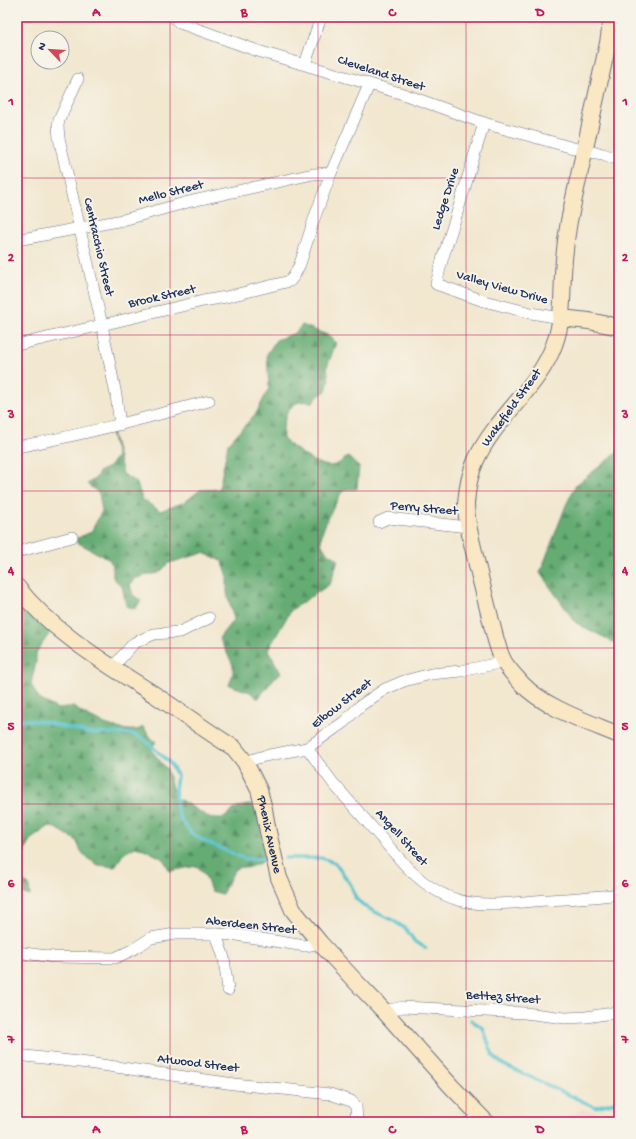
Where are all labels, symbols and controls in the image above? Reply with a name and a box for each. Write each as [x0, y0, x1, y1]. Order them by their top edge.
text: A [91, 6, 101, 21]
text: B [240, 6, 249, 21]
text: C [387, 6, 397, 21]
text: D [535, 6, 545, 21]
north arrow [30, 30, 70, 70]
text: N [36, 41, 50, 52]
street label: Cleveland Street [336, 53, 428, 96]
text: 1 [7, 95, 14, 110]
text: 1 [621, 95, 628, 110]
street label: Ledge Drive [429, 166, 463, 232]
street label: Mello Street [137, 177, 206, 208]
street label: Centracchio Street [79, 197, 117, 299]
text: 2 [8, 251, 15, 266]
text: 2 [622, 251, 629, 266]
street label: Valley View Drive [453, 267, 550, 308]
street label: Brook Street [126, 282, 199, 312]
street label: Wakefield Street [479, 365, 546, 450]
text: 3 [7, 408, 15, 423]
text: 3 [621, 408, 629, 423]
street label: Perry Street [389, 499, 460, 520]
text: 4 [7, 564, 15, 579]
text: 4 [621, 564, 629, 579]
street label: Elbow Street [309, 675, 376, 732]
text: 5 [8, 720, 15, 735]
text: 5 [622, 720, 629, 735]
street label: Phenix Avenue [253, 793, 285, 875]
street label: Angell Street [372, 806, 432, 871]
text: 6 [8, 877, 15, 892]
text: 6 [622, 877, 629, 892]
street label: Aberdeen Street [205, 914, 299, 938]
street label: Bettez Street [464, 988, 542, 1008]
text: 7 [7, 1033, 16, 1048]
text: 7 [621, 1033, 630, 1048]
street label: Atwood Street [156, 1052, 241, 1077]
text: A [91, 1123, 101, 1138]
text: B [240, 1123, 249, 1138]
text: C [387, 1123, 397, 1138]
text: D [535, 1123, 545, 1138]

